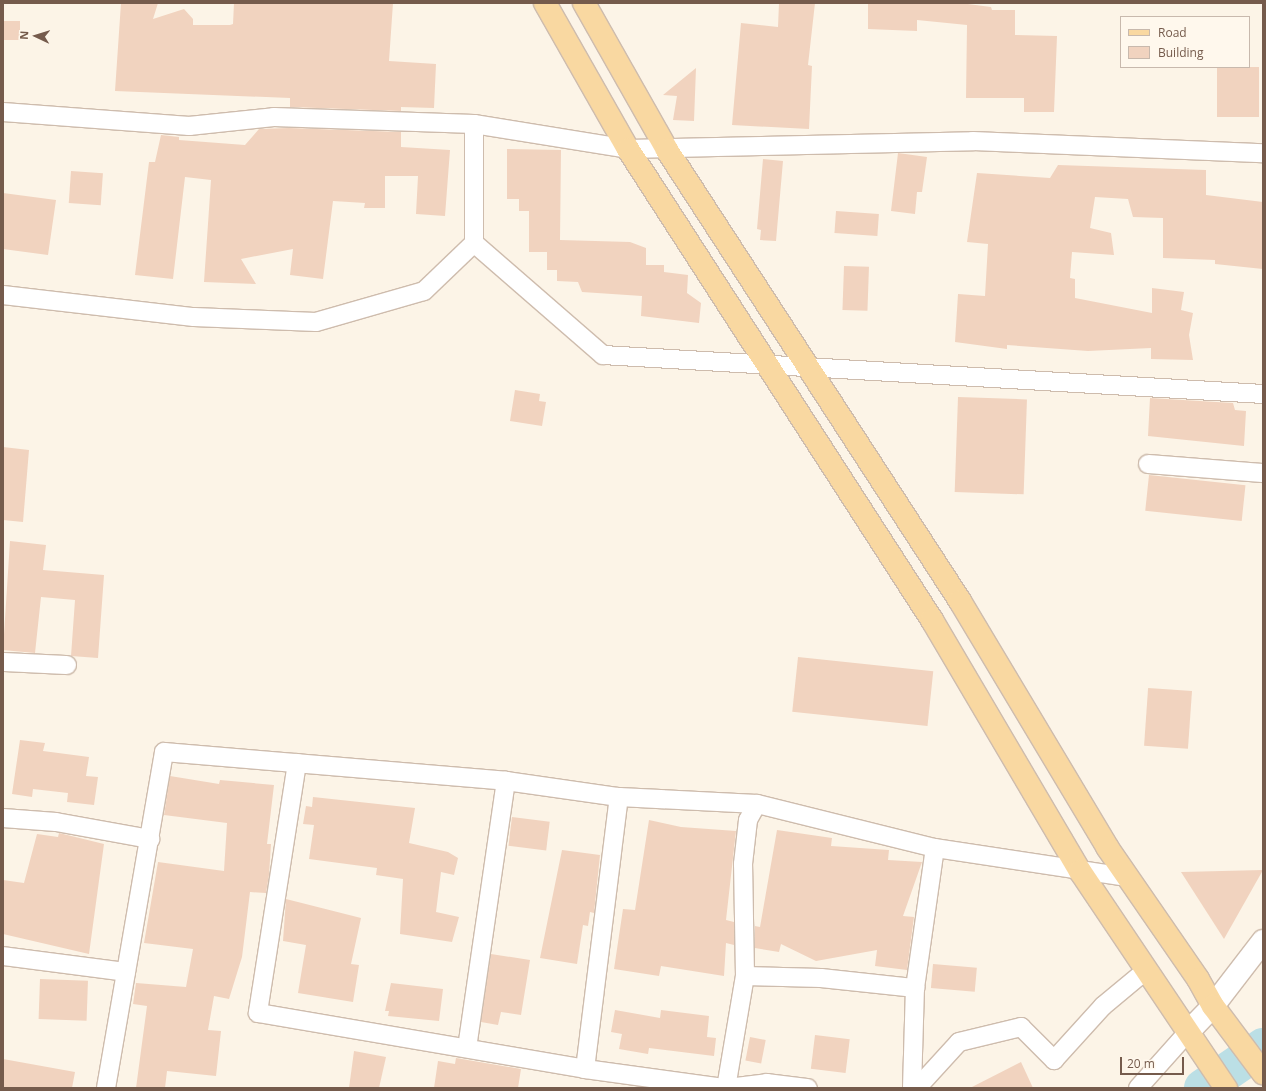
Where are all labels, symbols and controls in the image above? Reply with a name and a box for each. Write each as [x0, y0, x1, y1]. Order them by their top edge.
north arrow [16, 16, 56, 56]
legend [1120, 16, 1250, 68]
text: Road [1158, 24, 1187, 41]
text: N [16, 30, 31, 40]
text: Building [1158, 44, 1203, 61]
scale bar [1122, 1049, 1186, 1075]
text: 20 m [1127, 1055, 1155, 1072]

